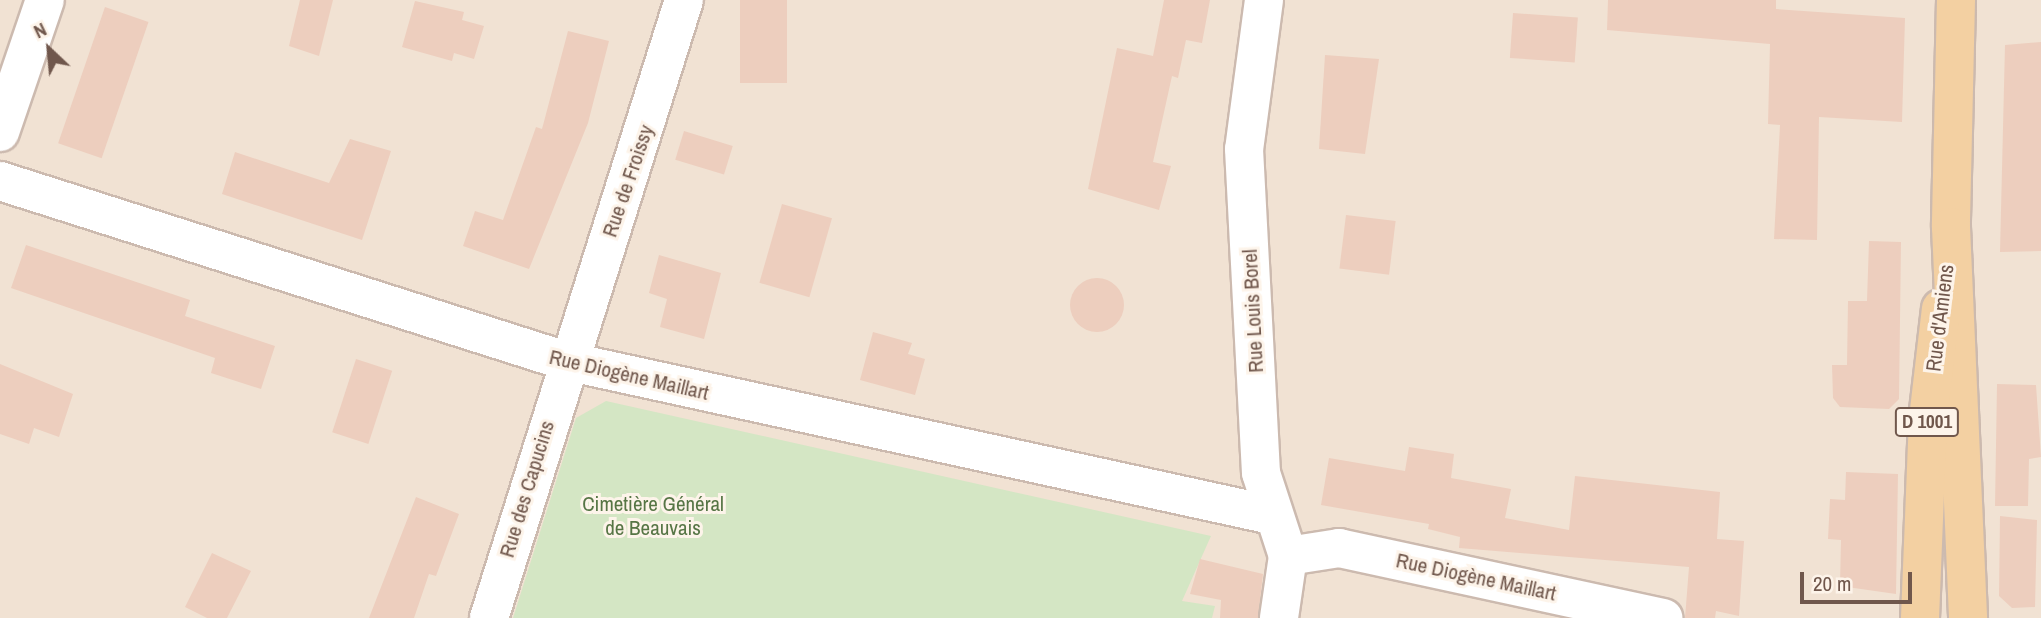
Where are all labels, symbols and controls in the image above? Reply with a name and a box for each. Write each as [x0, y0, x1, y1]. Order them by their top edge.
north arrow [14, 14, 84, 84]
text: N [29, 16, 51, 44]
street label: Rue de Froissy [597, 122, 659, 240]
street label: Rue Louis Borel [1237, 249, 1269, 373]
street label: Rue d'Amiens [1921, 263, 1959, 373]
street label: Rue Diogène Maillart [547, 344, 711, 406]
road number: D 1001 [1894, 406, 1960, 438]
street label: Rue des Capucins [494, 418, 560, 560]
park label: Cimetière Général de Beauvais [582, 491, 724, 541]
street label: Rue Diogène Maillart [1394, 548, 1558, 606]
scale bar [1803, 558, 1915, 602]
text: 20 m [1813, 569, 1851, 598]

